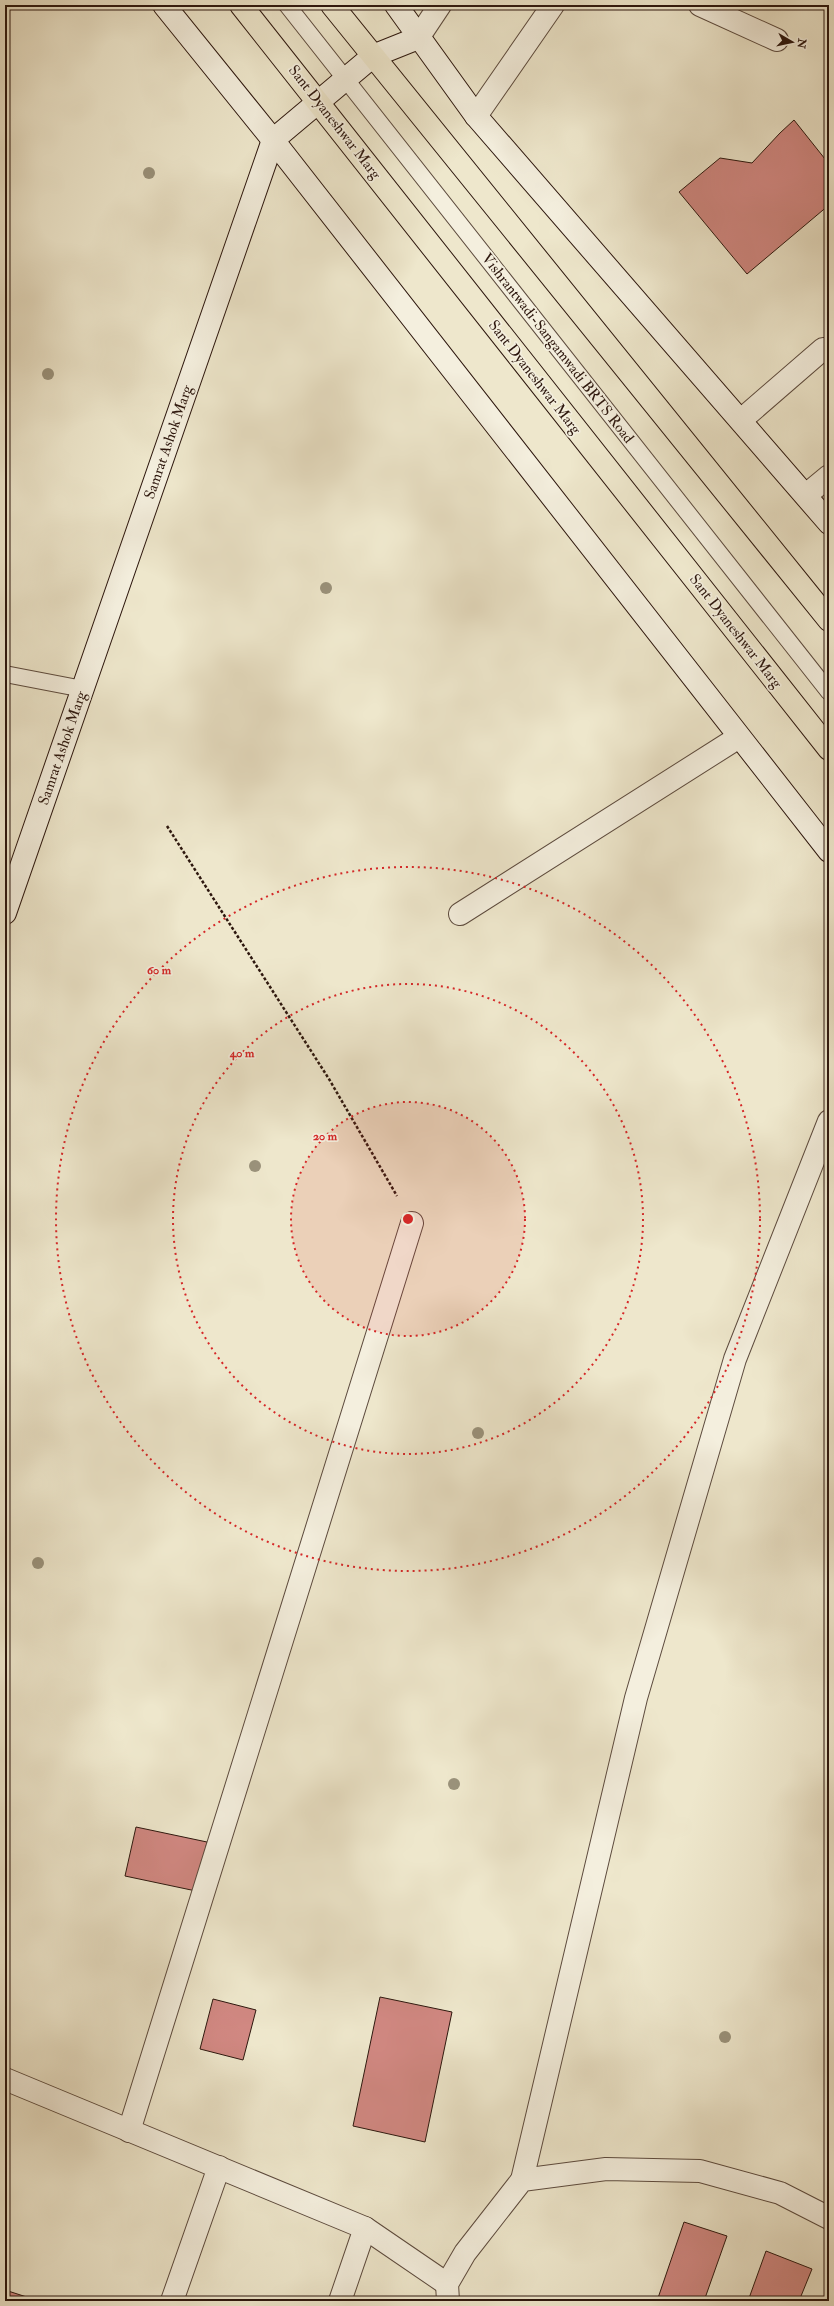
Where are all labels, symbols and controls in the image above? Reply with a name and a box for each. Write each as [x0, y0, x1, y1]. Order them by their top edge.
north arrow [772, 22, 812, 62]
text: N [794, 37, 809, 50]
street label: Sant Dyaneshwar Marg [284, 61, 385, 184]
street label: Vishrantwadi-Sangamwadi BRTS Road [477, 249, 638, 448]
street label: Sant Dyaneshwar Marg [484, 316, 585, 439]
street label: Samrat Ashok Marg [140, 382, 197, 502]
street label: Sant Dyaneshwar Marg [685, 570, 786, 693]
street label: Samrat Ashok Marg [34, 688, 91, 808]
text: 60 m [147, 963, 172, 978]
text: 40 m [229, 1046, 255, 1061]
text: 20 m [313, 1129, 338, 1144]
centre of rings [401, 1212, 415, 1226]

